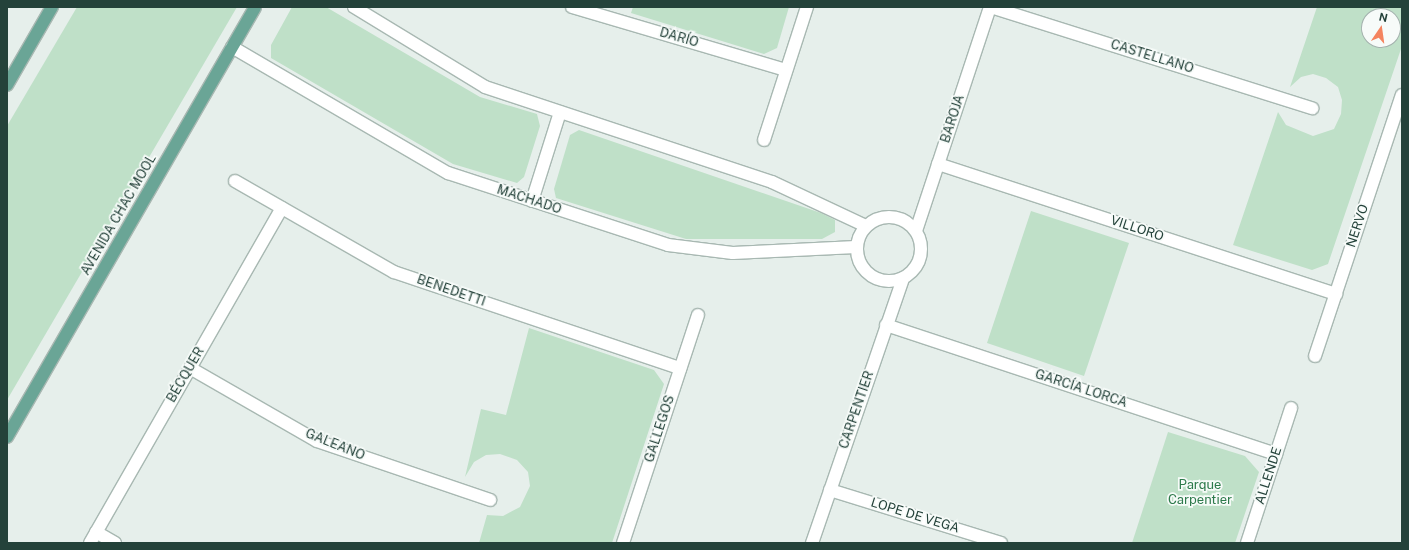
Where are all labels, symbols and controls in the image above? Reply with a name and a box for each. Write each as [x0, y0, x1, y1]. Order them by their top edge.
north arrow [1361, 8, 1401, 48]
text: N [1378, 10, 1389, 24]
street label: DARÍO [658, 25, 700, 51]
street label: CASTELLANO [1109, 37, 1195, 77]
street label: BAROJA [938, 93, 968, 145]
street label: AVENIDA CHAC MOOL [78, 152, 160, 278]
street label: MACHADO [495, 182, 563, 218]
street label: NERVO [1344, 202, 1372, 250]
street label: VILLORO [1108, 213, 1166, 245]
street label: BENEDETTI [415, 272, 487, 310]
street label: BÉCQUER [164, 345, 208, 405]
street label: GARCÍA LORCA [1033, 367, 1129, 411]
street label: CARPENTIER [836, 369, 878, 451]
street label: GALLEGOS [642, 393, 678, 465]
street label: GALEANO [303, 426, 367, 464]
street label: ALLENDE [1252, 445, 1286, 507]
park label: Parque Carpentier [1168, 478, 1232, 509]
street label: LOPE DE VEGA [869, 495, 961, 537]

